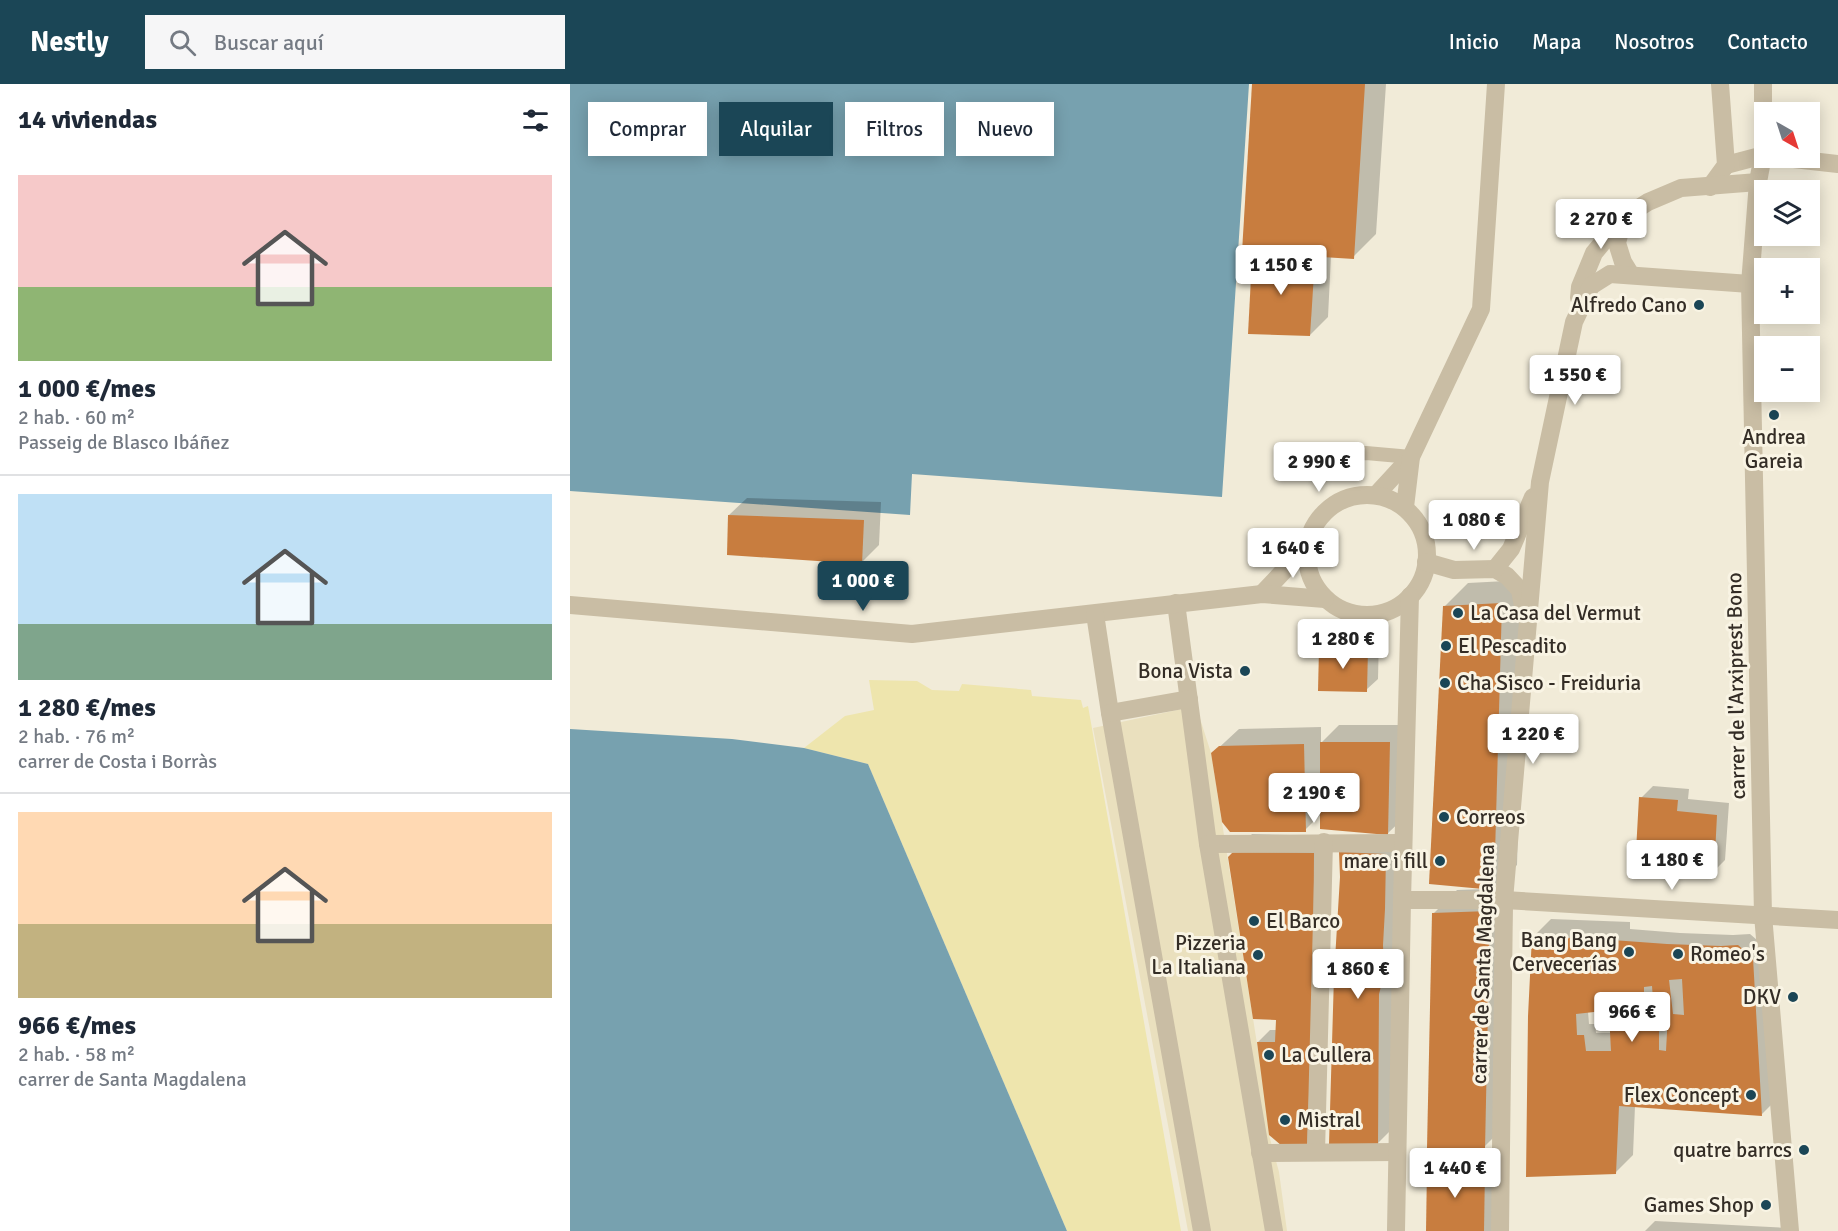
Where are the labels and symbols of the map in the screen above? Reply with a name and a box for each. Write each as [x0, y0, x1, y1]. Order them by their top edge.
north arrow [1754, 102, 1820, 168]
pin: 2 270 € [1546, 199, 1656, 250]
pin: 1 150 € [1226, 245, 1336, 296]
place label: Alfredo Cano [1571, 292, 1687, 318]
marker: Alfredo Cano [1692, 298, 1706, 312]
pin: 1 550 € [1520, 355, 1630, 406]
marker: Andrea Gareia [1767, 408, 1781, 422]
place label: Andrea Gareia [1742, 424, 1806, 474]
pin: 2 990 € [1264, 442, 1374, 493]
pin: 1 080 € [1419, 500, 1529, 551]
pin: 1 640 € [1238, 528, 1348, 579]
pin: 1 000 € [808, 561, 918, 612]
street label: carrer de l'Arxiprest Bono [1721, 572, 1751, 800]
place label: La Casa del Vermut [1470, 600, 1641, 626]
marker: La Casa del Vermut [1451, 606, 1465, 620]
pin: 1 280 € [1288, 619, 1398, 670]
place label: El Pescadito [1458, 633, 1567, 659]
marker: El Pescadito [1439, 639, 1453, 653]
place label: Bona Vista [1138, 658, 1233, 684]
marker: Bona Vista [1238, 664, 1252, 678]
place label: Cha Sisco - Freiduria [1457, 670, 1641, 696]
marker: Cha Sisco - Freiduria [1438, 676, 1452, 690]
pin: 1 220 € [1478, 714, 1588, 765]
pin: 2 190 € [1259, 773, 1369, 824]
place label: Correos [1456, 804, 1525, 830]
marker: Correos [1437, 810, 1451, 824]
pin: 1 180 € [1617, 840, 1727, 891]
street label: carrer de Santa Magdalena [1466, 844, 1500, 1084]
place label: mare i fill [1344, 848, 1428, 874]
marker: mare i fill [1433, 854, 1447, 868]
place label: El Barco [1266, 908, 1340, 934]
marker: El Barco [1247, 914, 1261, 928]
place label: Bang Bang Cervecerías [1512, 927, 1617, 977]
place label: Pizzeria La Italiana [1151, 930, 1246, 980]
place label: Romeo's [1690, 941, 1765, 967]
marker: Bang Bang Cervecerías [1622, 945, 1636, 959]
marker: Romeo's [1671, 947, 1685, 961]
marker: Pizzeria La Italiana [1251, 948, 1265, 962]
pin: 1 860 € [1303, 949, 1413, 1000]
place label: DKV [1743, 984, 1781, 1010]
marker: DKV [1786, 990, 1800, 1004]
pin: 966 € [1590, 992, 1674, 1043]
place label: La Cullera [1281, 1042, 1372, 1068]
marker: La Cullera [1262, 1048, 1276, 1062]
place label: Flex Concept [1624, 1082, 1739, 1108]
marker: Flex Concept [1744, 1088, 1758, 1102]
place label: Mistral [1297, 1107, 1361, 1133]
marker: Mistral [1278, 1113, 1292, 1127]
place label: quatre barrcs [1673, 1137, 1792, 1163]
marker: quatre barrcs [1797, 1143, 1811, 1157]
pin: 1 440 € [1400, 1148, 1510, 1199]
place label: Games Shop [1644, 1192, 1754, 1218]
marker: Games Shop [1759, 1198, 1773, 1212]

